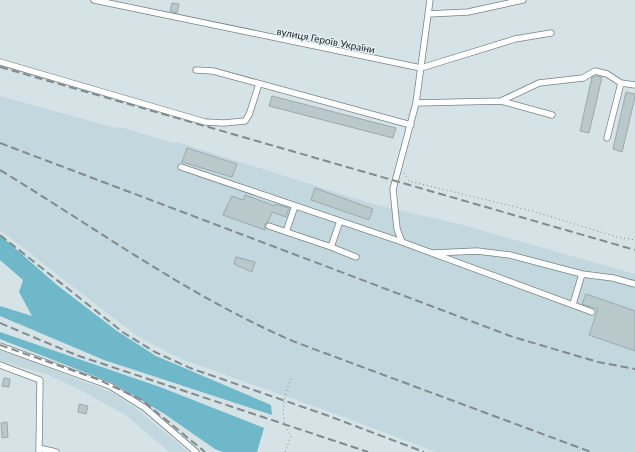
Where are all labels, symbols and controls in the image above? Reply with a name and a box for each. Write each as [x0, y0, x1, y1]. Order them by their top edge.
street label: вулиця Героїв України [276, 25, 376, 55]

